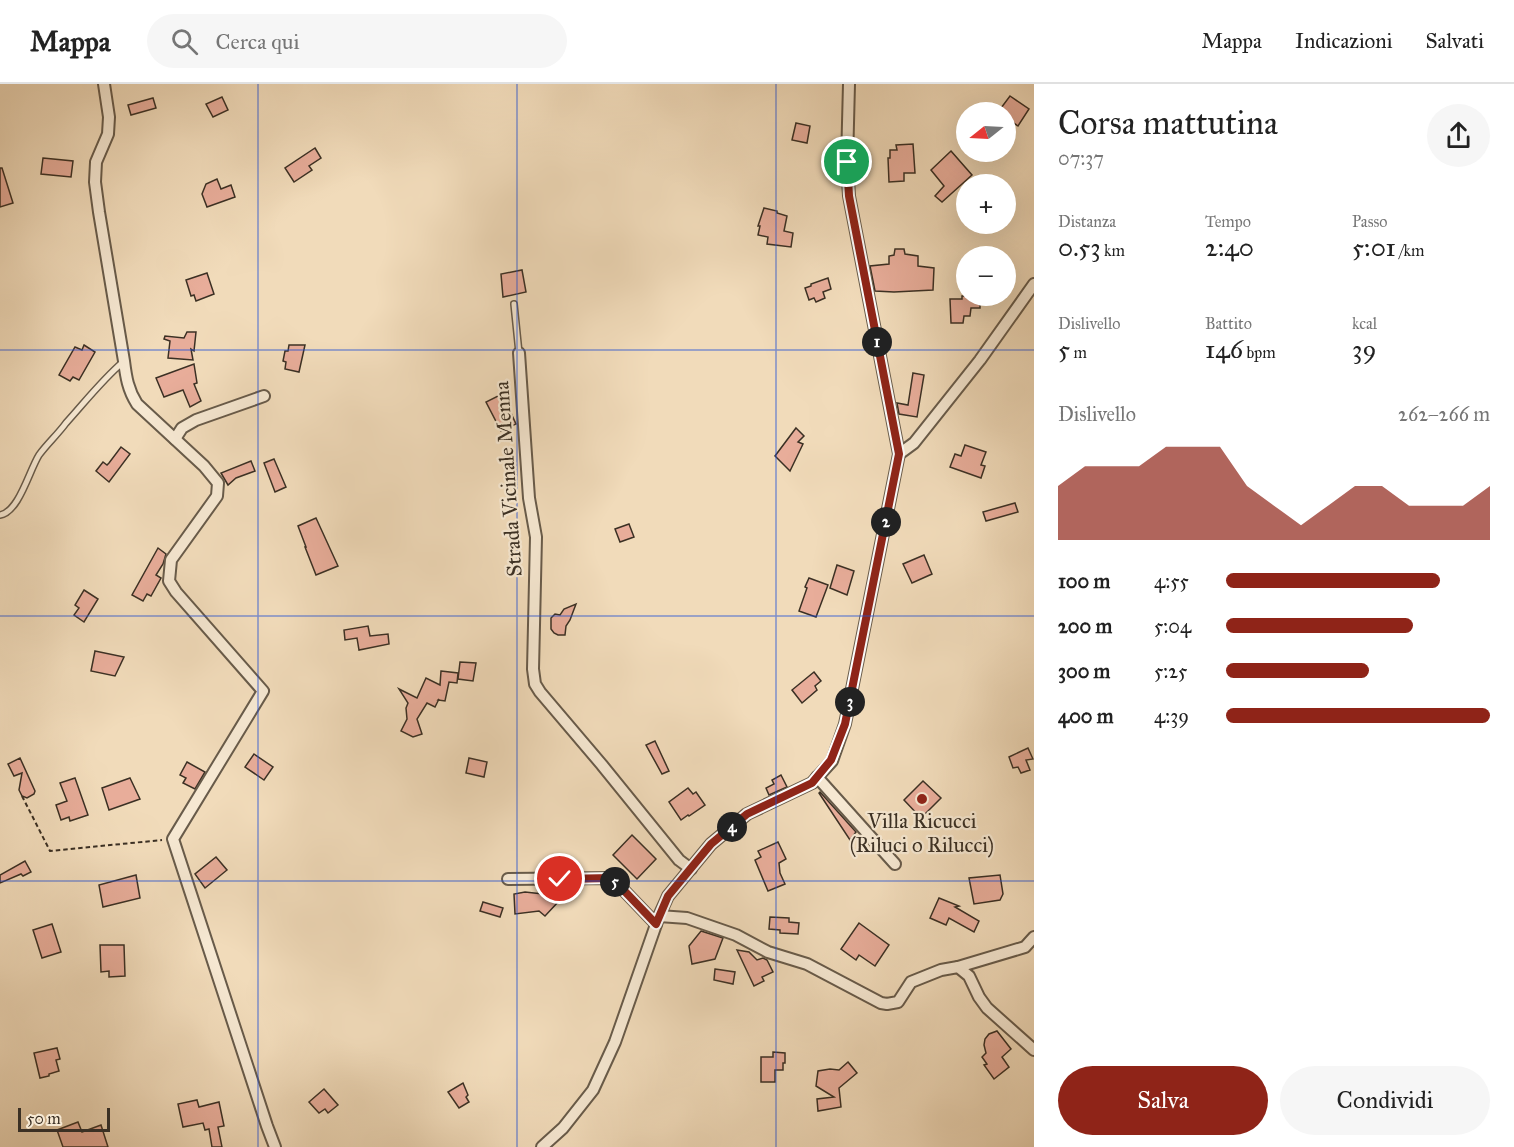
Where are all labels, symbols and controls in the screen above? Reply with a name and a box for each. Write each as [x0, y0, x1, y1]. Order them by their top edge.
search box [147, 14, 567, 68]
text: Mappa [30, 24, 111, 59]
icon: search [168, 25, 201, 58]
text: Cerca qui [216, 28, 299, 55]
text: Mappa [1202, 28, 1262, 54]
text: Indicazioni [1295, 28, 1393, 54]
text: Salvati [1426, 28, 1484, 54]
north arrow [956, 102, 1016, 162]
map controls [956, 102, 1016, 306]
text: Corsa mattutina [1058, 103, 1278, 143]
button: share [1427, 104, 1490, 167]
pin [821, 136, 872, 187]
icon: arrive [830, 145, 863, 178]
text: 07:37 [1058, 146, 1104, 170]
button: + [956, 174, 1016, 234]
text: Distanza [1058, 212, 1116, 231]
text: Tempo [1205, 212, 1251, 231]
text: Passo [1352, 212, 1387, 231]
text: 0.53 [1058, 231, 1101, 263]
text: 2:40 [1205, 231, 1254, 263]
text: 5:01 [1352, 231, 1396, 263]
text: km [1101, 241, 1125, 260]
text: /km [1396, 241, 1424, 260]
button: − [956, 246, 1016, 306]
text: Dislivello [1058, 314, 1120, 333]
text: Battito [1205, 314, 1252, 333]
text: kcal [1352, 314, 1377, 333]
pin: 1 [862, 327, 892, 357]
text: 1 [874, 332, 880, 351]
text: 5 [1058, 333, 1070, 365]
text: 146 [1205, 333, 1243, 365]
text: 39 [1352, 333, 1376, 365]
text: m [1070, 343, 1087, 362]
text: bpm [1243, 343, 1276, 362]
street label: Strada Vicinale Menna [488, 380, 528, 578]
text: Dislivello [1058, 402, 1136, 426]
text: 262–266 m [1398, 402, 1490, 426]
pin: 2 [871, 507, 901, 537]
text: 2 [882, 512, 890, 531]
text: 100 m [1058, 569, 1110, 593]
text: 4:55 [1154, 569, 1189, 593]
text: 200 m [1058, 614, 1112, 638]
text: 5:04 [1154, 614, 1191, 638]
text: 300 m [1058, 659, 1110, 683]
text: 5:25 [1154, 659, 1187, 683]
pin: 3 [835, 687, 865, 717]
text: 3 [847, 692, 853, 711]
text: 400 m [1058, 704, 1114, 728]
text: 4:39 [1154, 704, 1189, 728]
marker: Villa Ricucci (Riluci o Rilucci) [915, 792, 929, 806]
place label: Villa Ricucci (Riluci o Rilucci) [850, 808, 994, 858]
pin: 4 [717, 812, 747, 842]
text: 4 [728, 817, 736, 836]
pin [534, 853, 585, 904]
icon: check [543, 862, 576, 895]
pin: 5 [600, 867, 630, 897]
text: 5 [611, 872, 619, 891]
button: Salva [1058, 1066, 1268, 1135]
button: Condividi [1280, 1066, 1490, 1135]
scale bar [18, 1105, 110, 1132]
text: 50 m [27, 1109, 61, 1128]

